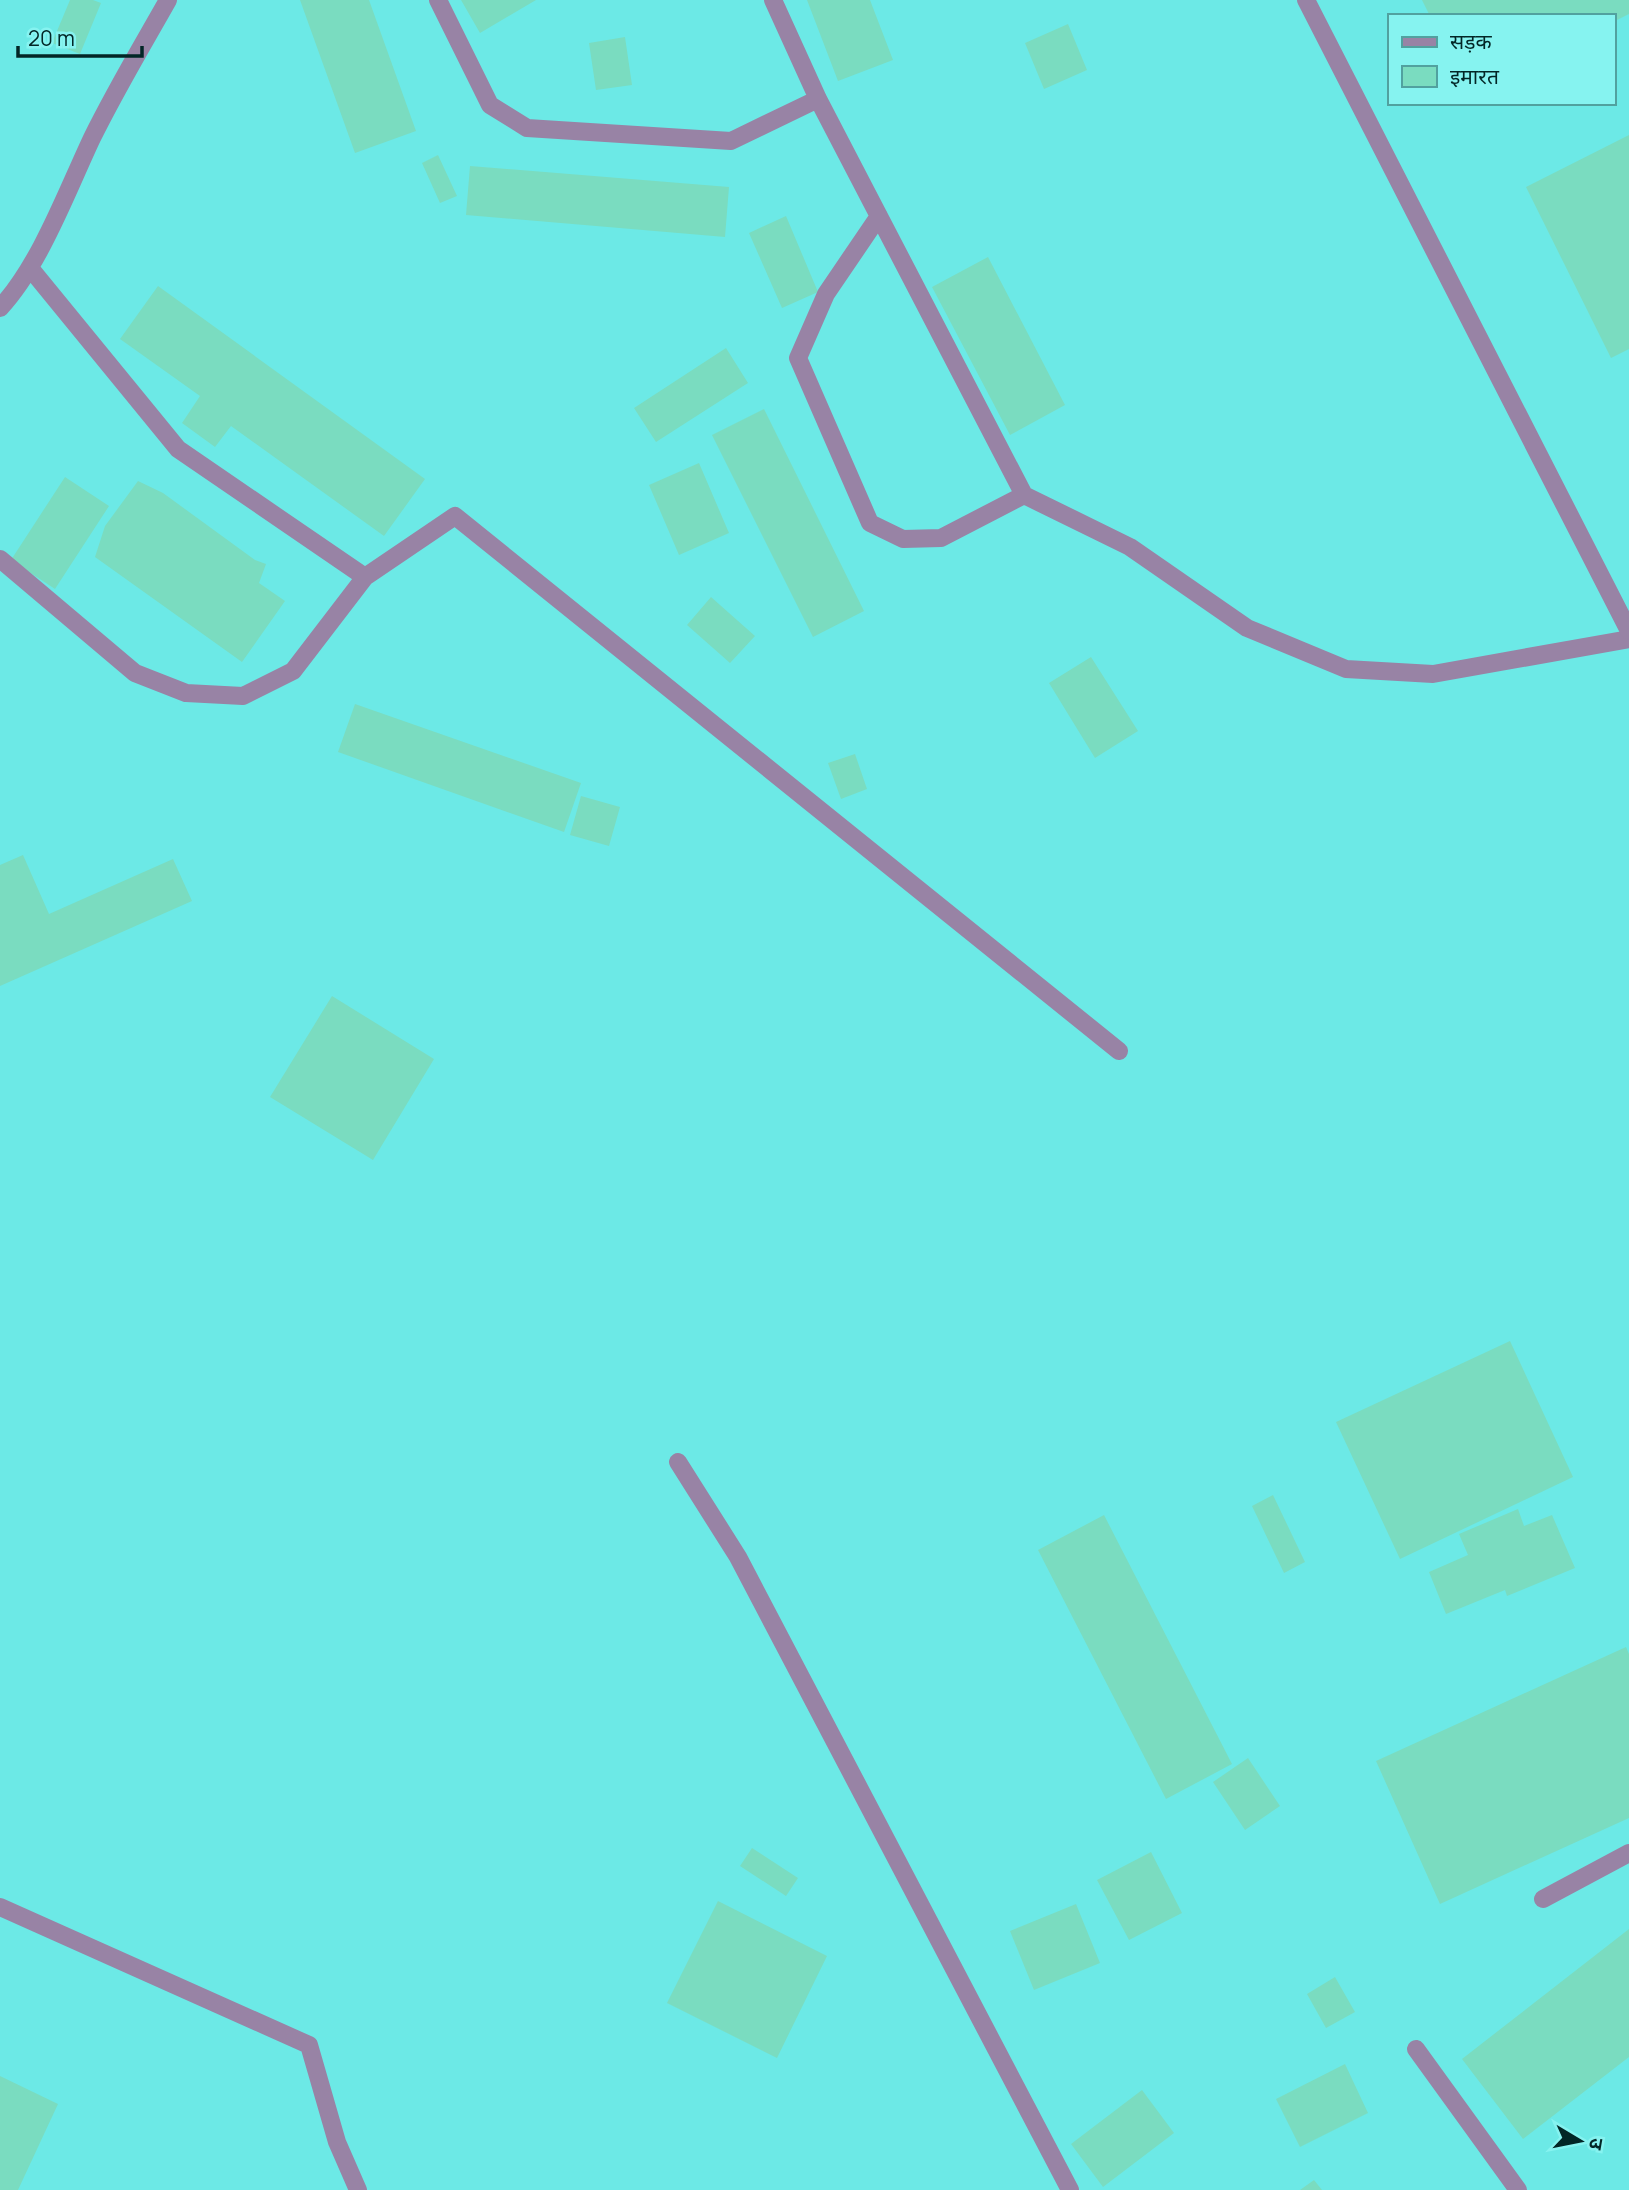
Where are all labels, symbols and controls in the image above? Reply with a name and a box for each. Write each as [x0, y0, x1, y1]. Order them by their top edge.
scale bar [18, 14, 142, 58]
legend [1388, 14, 1615, 105]
text: 20 m [28, 24, 75, 52]
text: सड़क [1450, 27, 1492, 55]
text: इमारत [1450, 62, 1500, 90]
north arrow [1545, 2106, 1615, 2176]
text: उ [1583, 2136, 1611, 2153]

